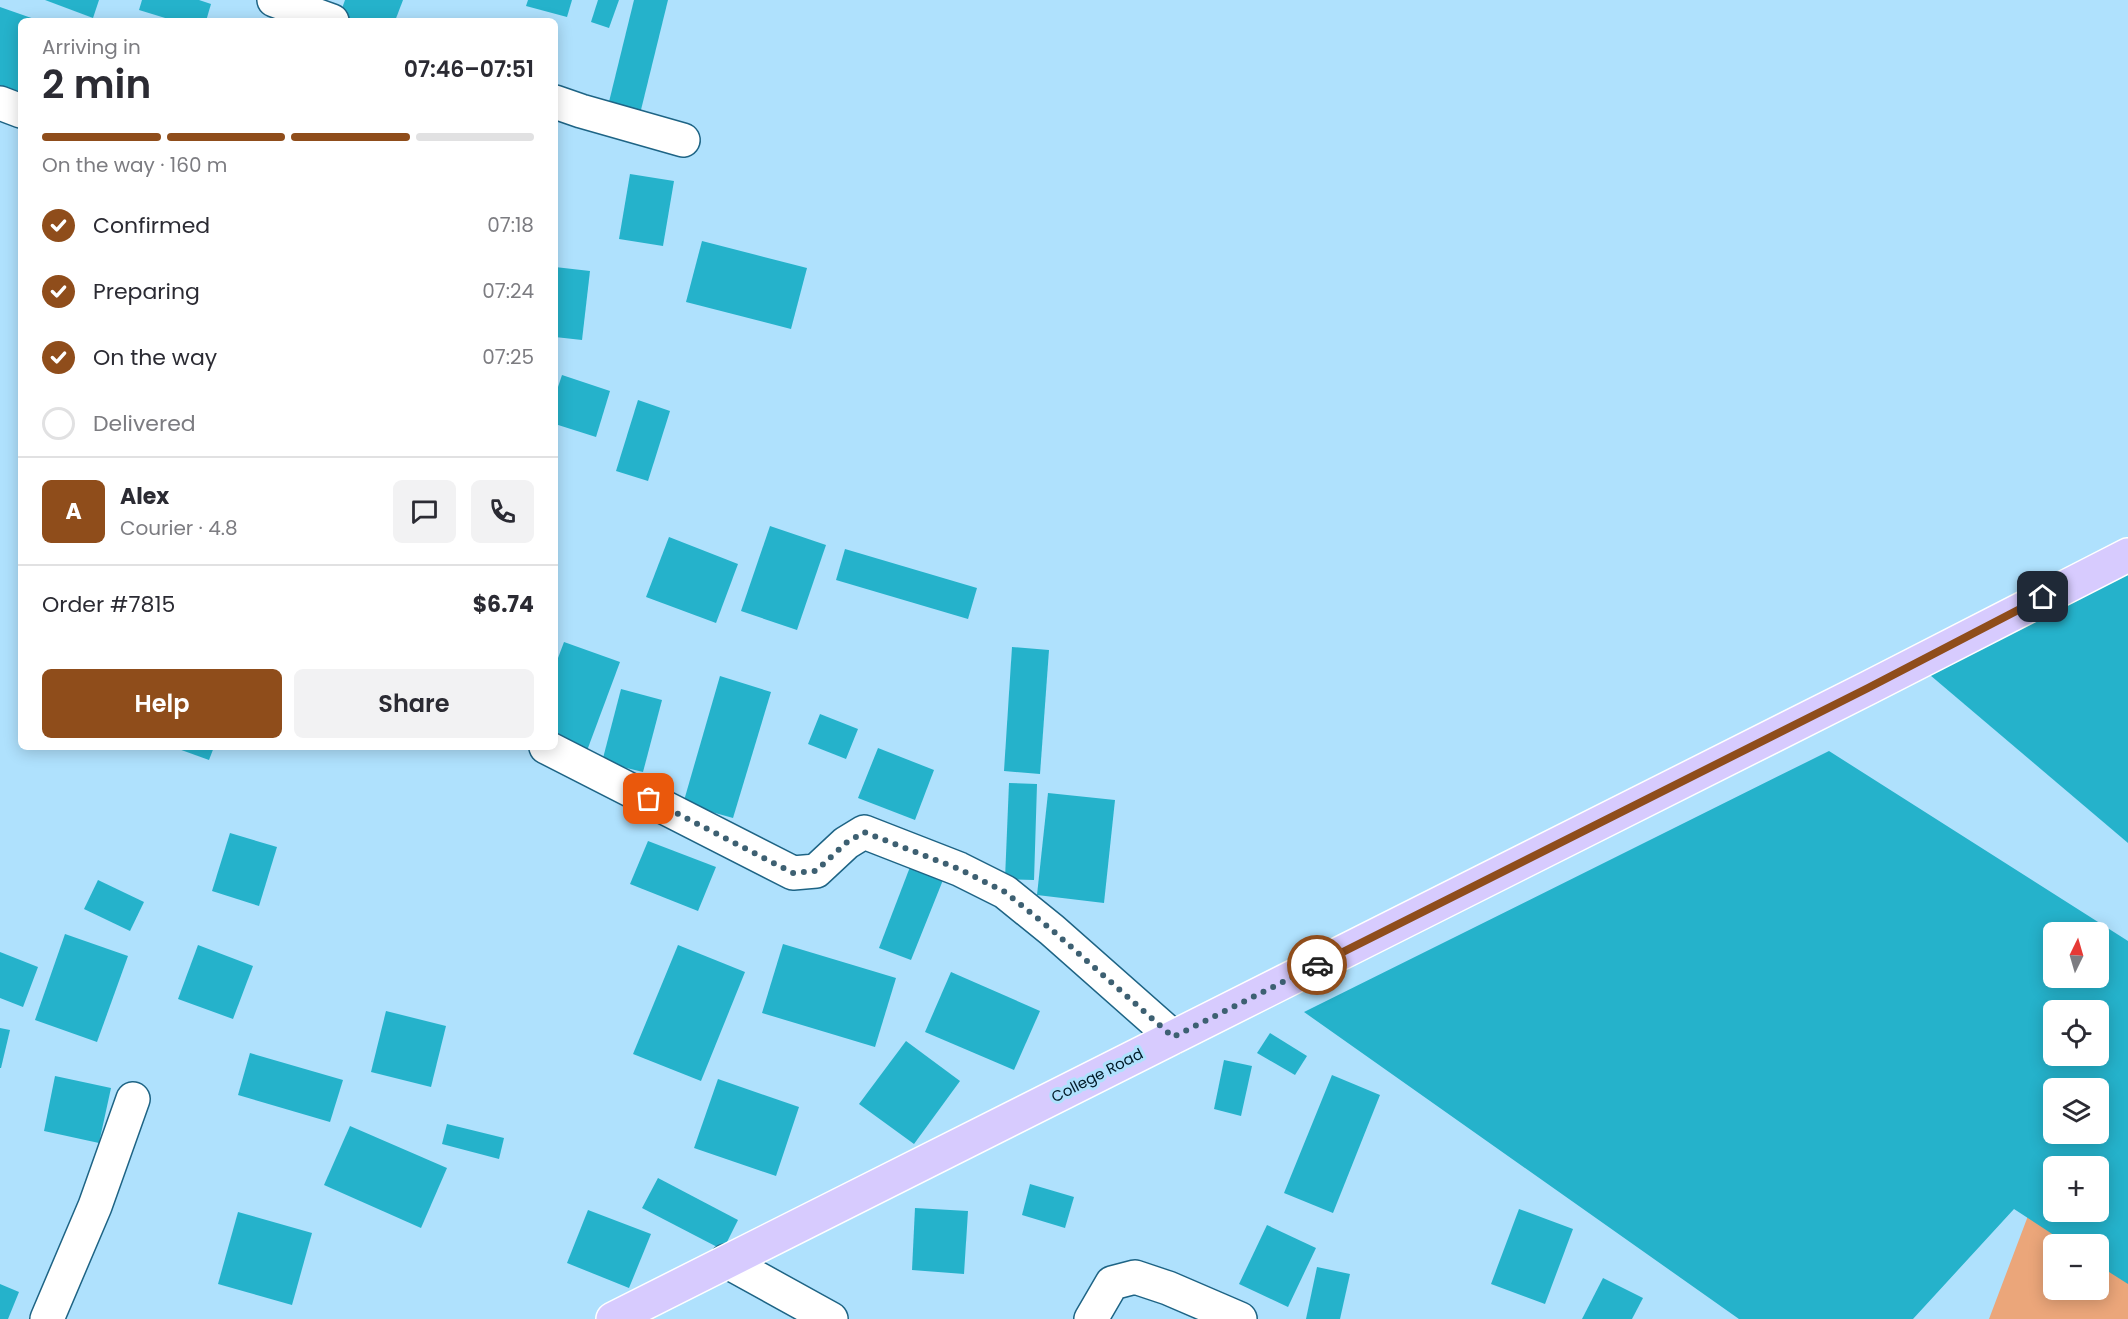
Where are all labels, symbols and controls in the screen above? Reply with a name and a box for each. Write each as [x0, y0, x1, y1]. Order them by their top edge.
text: Arriving in [42, 33, 141, 61]
text: 07:46–07:51 [404, 54, 534, 85]
text: 2 min [42, 57, 151, 112]
text: On the way · 160 m [42, 151, 227, 179]
icon: check [42, 209, 75, 242]
text: Confirmed [93, 210, 210, 241]
text: 07:18 [487, 211, 534, 239]
icon: check [42, 275, 75, 308]
text: Preparing [93, 276, 200, 307]
text: 07:24 [482, 277, 534, 305]
icon: check [42, 341, 75, 374]
text: On the way [93, 342, 217, 373]
text: 07:25 [482, 343, 534, 371]
text: Delivered [93, 408, 196, 439]
button: chat [393, 480, 456, 543]
button: phone [471, 480, 534, 543]
text: Alex [120, 481, 169, 512]
text: A [65, 496, 82, 527]
text: Courier · 4.8 [120, 514, 238, 542]
pin [2017, 571, 2068, 622]
icon: home [2026, 580, 2059, 613]
text: Order #7815 [42, 589, 175, 620]
text: $6.74 [473, 589, 534, 620]
button: Help [42, 669, 282, 738]
button: Share [294, 669, 534, 738]
pin [623, 773, 674, 824]
icon: bag [632, 782, 665, 815]
north arrow [2043, 922, 2109, 988]
map controls [2043, 922, 2109, 1300]
courier [1287, 935, 1347, 995]
icon: car [1301, 949, 1334, 982]
button: locate [2043, 1000, 2109, 1066]
street label: College Road [1048, 1043, 1146, 1107]
button: layers [2043, 1078, 2109, 1144]
button: + [2043, 1156, 2109, 1222]
button: − [2043, 1234, 2109, 1300]

